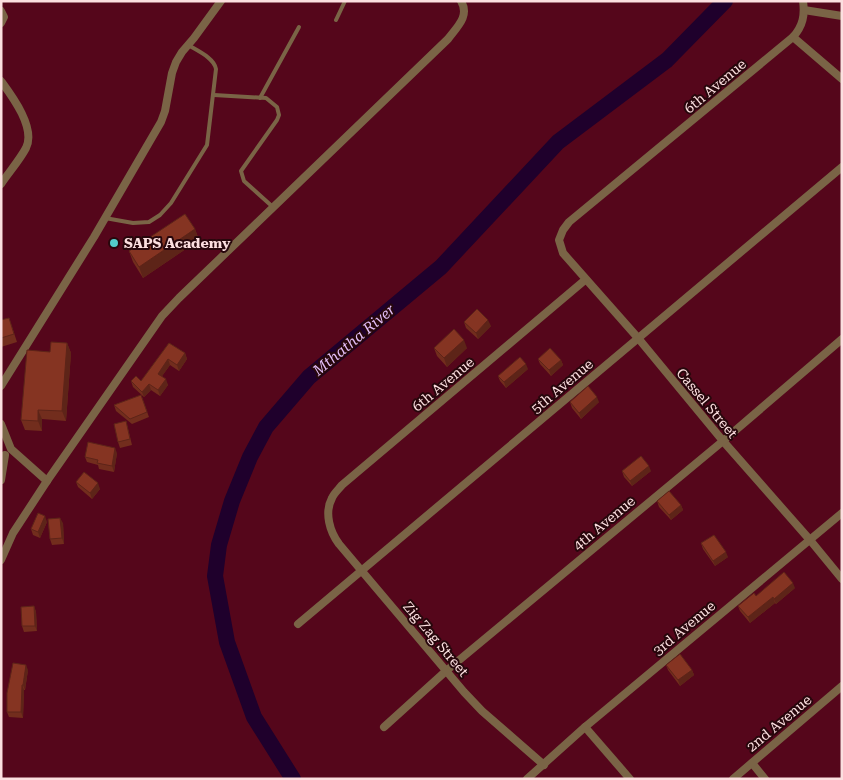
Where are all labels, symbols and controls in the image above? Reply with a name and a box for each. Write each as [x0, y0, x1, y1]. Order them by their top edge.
street label: 6th Avenue [681, 55, 749, 117]
place label: SAPS Academy [124, 235, 231, 251]
marker: SAPS Academy [108, 237, 120, 249]
water label: Mthatha River [309, 300, 399, 380]
street label: 6th Avenue [409, 353, 477, 415]
street label: 5th Avenue [528, 355, 596, 417]
street label: Cassel Street [673, 365, 741, 441]
street label: 4th Avenue [570, 492, 638, 554]
street label: 3rd Avenue [650, 597, 719, 659]
street label: Zig Zag Street [400, 598, 472, 680]
street label: 2nd Avenue [743, 691, 815, 755]

